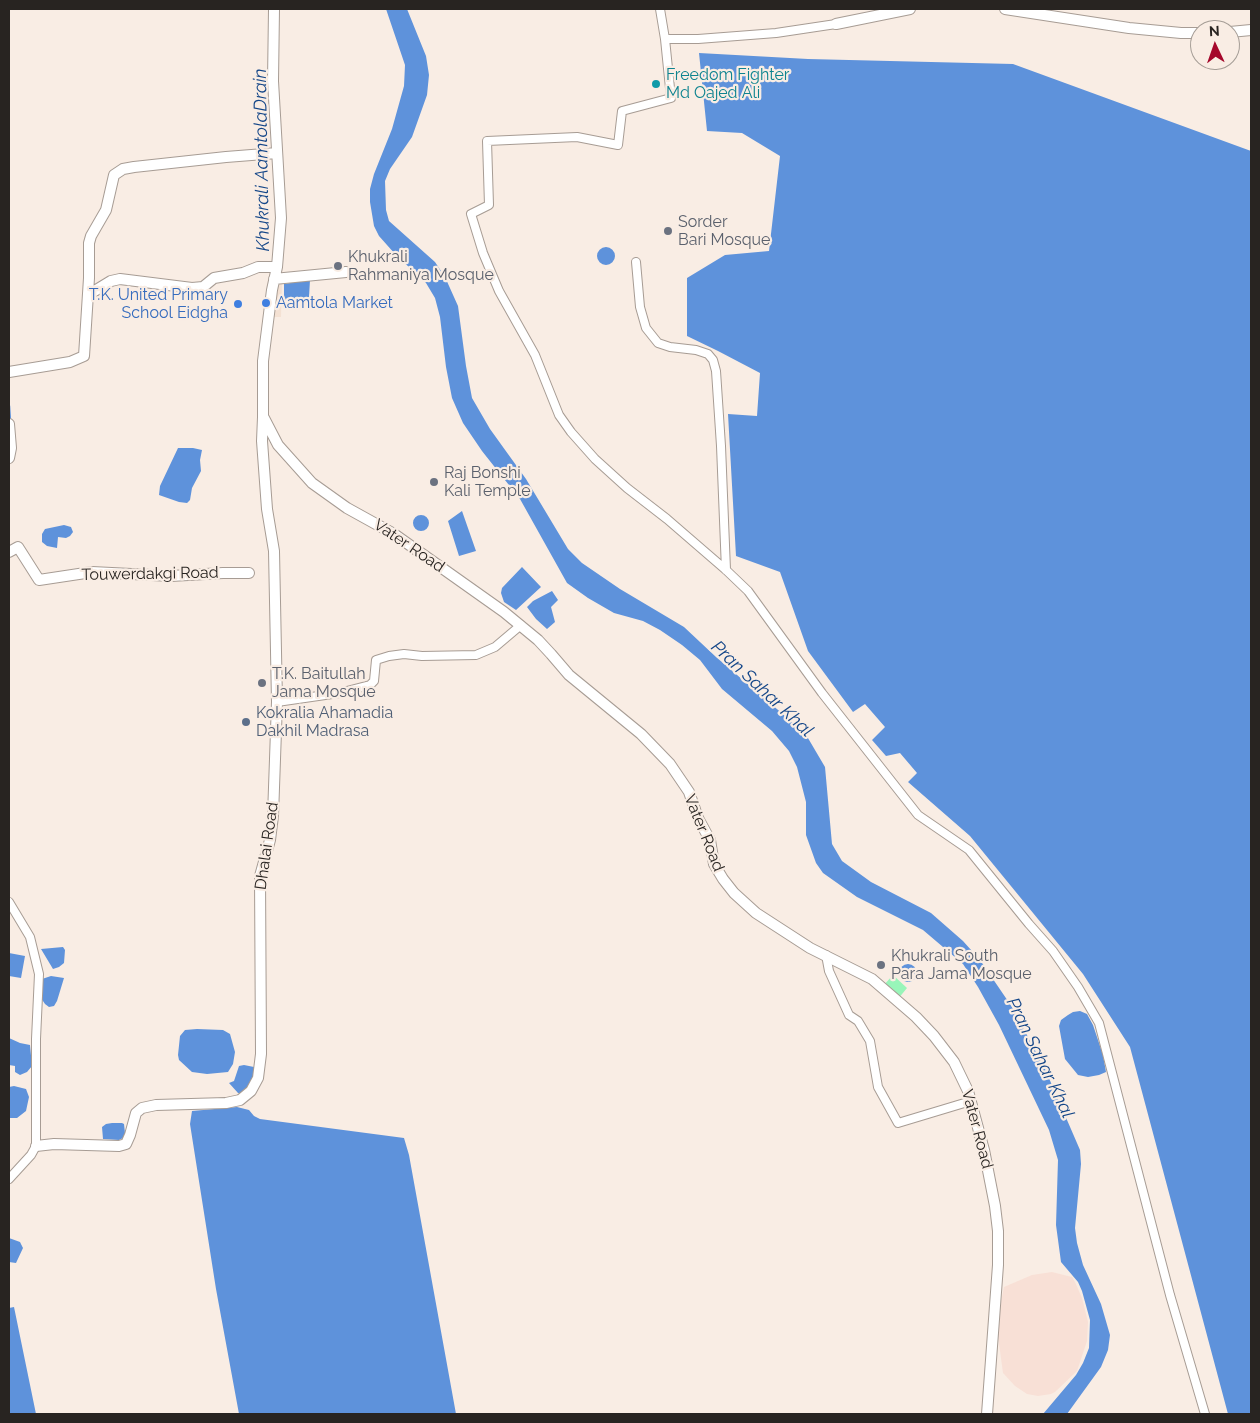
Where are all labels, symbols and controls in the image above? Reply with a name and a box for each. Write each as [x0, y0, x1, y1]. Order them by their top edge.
north arrow [1190, 20, 1240, 70]
text: N [1209, 23, 1220, 39]
place label: Freedom Fighter Md Oajed Ali [666, 65, 789, 103]
water label: Khukrali AamtolaDrain [250, 68, 274, 252]
marker: Freedom Fighter Md Oajed Ali [650, 78, 662, 90]
place label: Sorder Bari Mosque [678, 212, 770, 250]
marker: Sorder Bari Mosque [662, 225, 674, 237]
place label: Khukrali Rahmaniya Mosque [348, 247, 494, 285]
marker: Khukrali Rahmaniya Mosque [332, 260, 344, 272]
place label: T.K. United Primary School Eidgha [89, 285, 228, 323]
place label: Aamtola Market [276, 293, 393, 313]
marker: Aamtola Market [260, 297, 272, 309]
marker: T.K. United Primary School Eidgha [232, 298, 244, 310]
place label: Raj Bonshi Kali Temple [444, 463, 531, 501]
marker: Raj Bonshi Kali Temple [428, 476, 440, 488]
street label: Vater Road [370, 515, 448, 577]
street label: Touwerdakgi Road [81, 563, 219, 585]
water label: Pran Sahar Khal [707, 636, 817, 742]
place label: T.K. Baitullah Jama Mosque [272, 664, 376, 702]
marker: T.K. Baitullah Jama Mosque [256, 677, 268, 689]
place label: Kokralia Ahamadia Dakhil Madrasa [256, 703, 393, 741]
marker: Kokralia Ahamadia Dakhil Madrasa [240, 716, 252, 728]
street label: Vater Road [680, 792, 728, 874]
street label: Dhalai Road [251, 801, 283, 891]
place label: Khukrali South Para Jama Mosque [891, 946, 1032, 984]
marker: Khukrali South Para Jama Mosque [875, 959, 887, 971]
water label: Pran Sahar Khal [1001, 994, 1079, 1122]
street label: Vater Road [957, 1087, 997, 1171]

